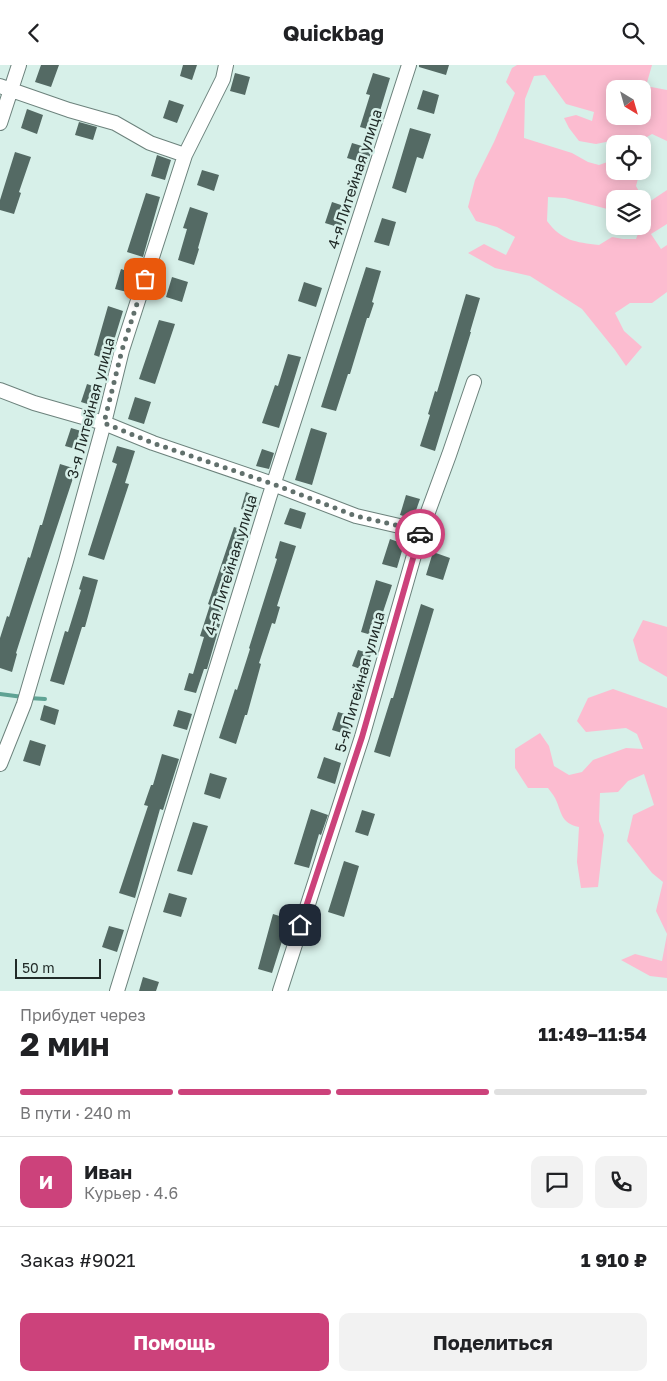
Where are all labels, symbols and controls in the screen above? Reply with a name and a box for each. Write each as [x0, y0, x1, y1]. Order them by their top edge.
icon: back [20, 19, 48, 47]
text: Quickbag [283, 19, 384, 46]
icon: search [619, 19, 647, 47]
north arrow [606, 80, 651, 125]
map controls [606, 80, 651, 235]
street label: 4-я Литейная улица [323, 107, 385, 251]
button: locate [606, 135, 651, 180]
button: layers [606, 190, 651, 235]
pin [124, 258, 166, 300]
icon: bag [131, 265, 159, 293]
street label: 3-я Литейная улица [63, 335, 118, 480]
street label: 4-я Литейная улица [200, 492, 260, 637]
courier [395, 509, 445, 559]
icon: car [406, 520, 434, 548]
street label: 5-я Литейная улица [330, 609, 388, 754]
pin [279, 904, 321, 946]
icon: home [286, 911, 314, 939]
scale bar [15, 956, 101, 979]
text: 50 m [22, 959, 55, 976]
text: Прибудет через [20, 1005, 146, 1025]
text: 11:49–11:54 [538, 1022, 647, 1045]
text: 2 мин [20, 1025, 110, 1063]
text: В пути · 240 m [20, 1103, 131, 1123]
button: chat [531, 1156, 583, 1208]
button: phone [595, 1156, 647, 1208]
text: Иван [84, 1160, 132, 1183]
text: И [39, 1170, 53, 1193]
text: Курьер · 4.6 [84, 1183, 178, 1203]
text: Заказ #9021 [20, 1248, 136, 1271]
text: 1 910 ₽ [581, 1248, 647, 1271]
button: Помощь [20, 1313, 329, 1371]
button: Поделиться [339, 1313, 647, 1371]

